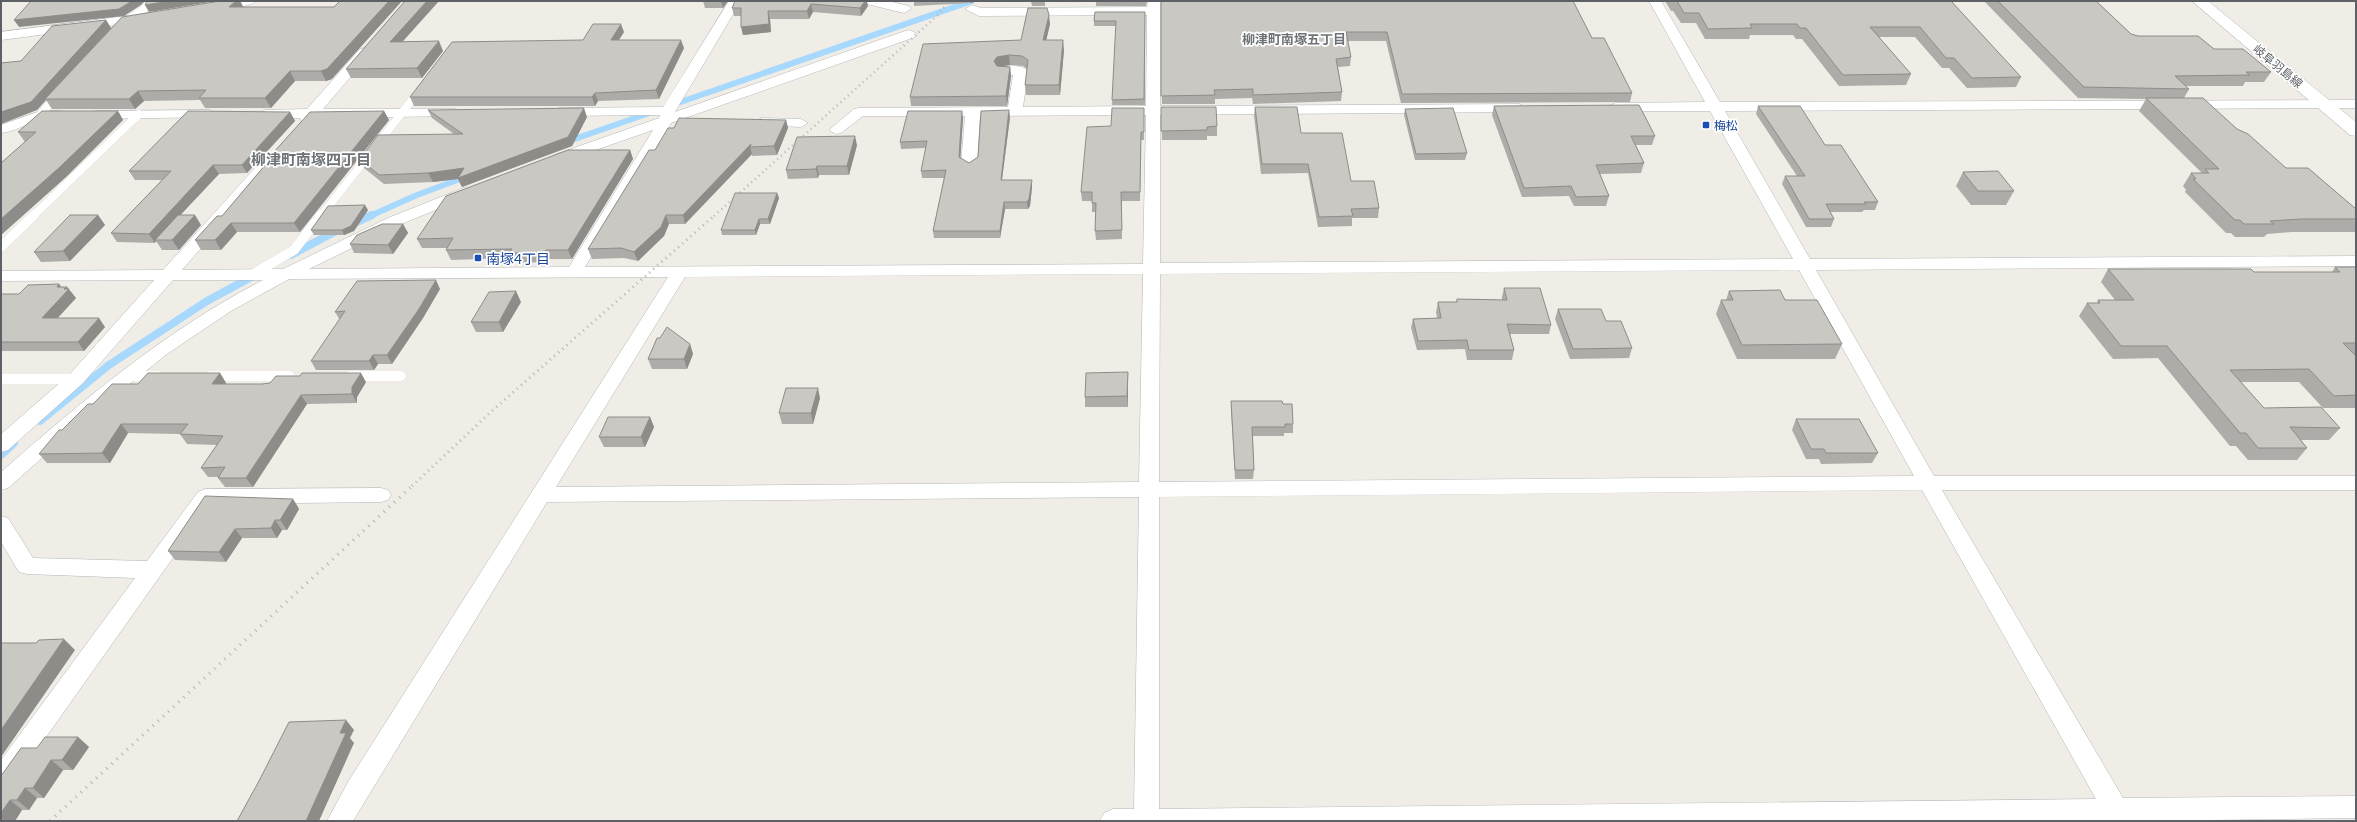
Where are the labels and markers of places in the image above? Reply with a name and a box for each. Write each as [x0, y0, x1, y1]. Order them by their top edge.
place label: 梅松 [1714, 118, 1738, 133]
marker: 梅松 [1701, 120, 1711, 130]
place label: 南塚4丁目 [486, 250, 550, 267]
marker: 南塚4丁目 [473, 253, 483, 263]

